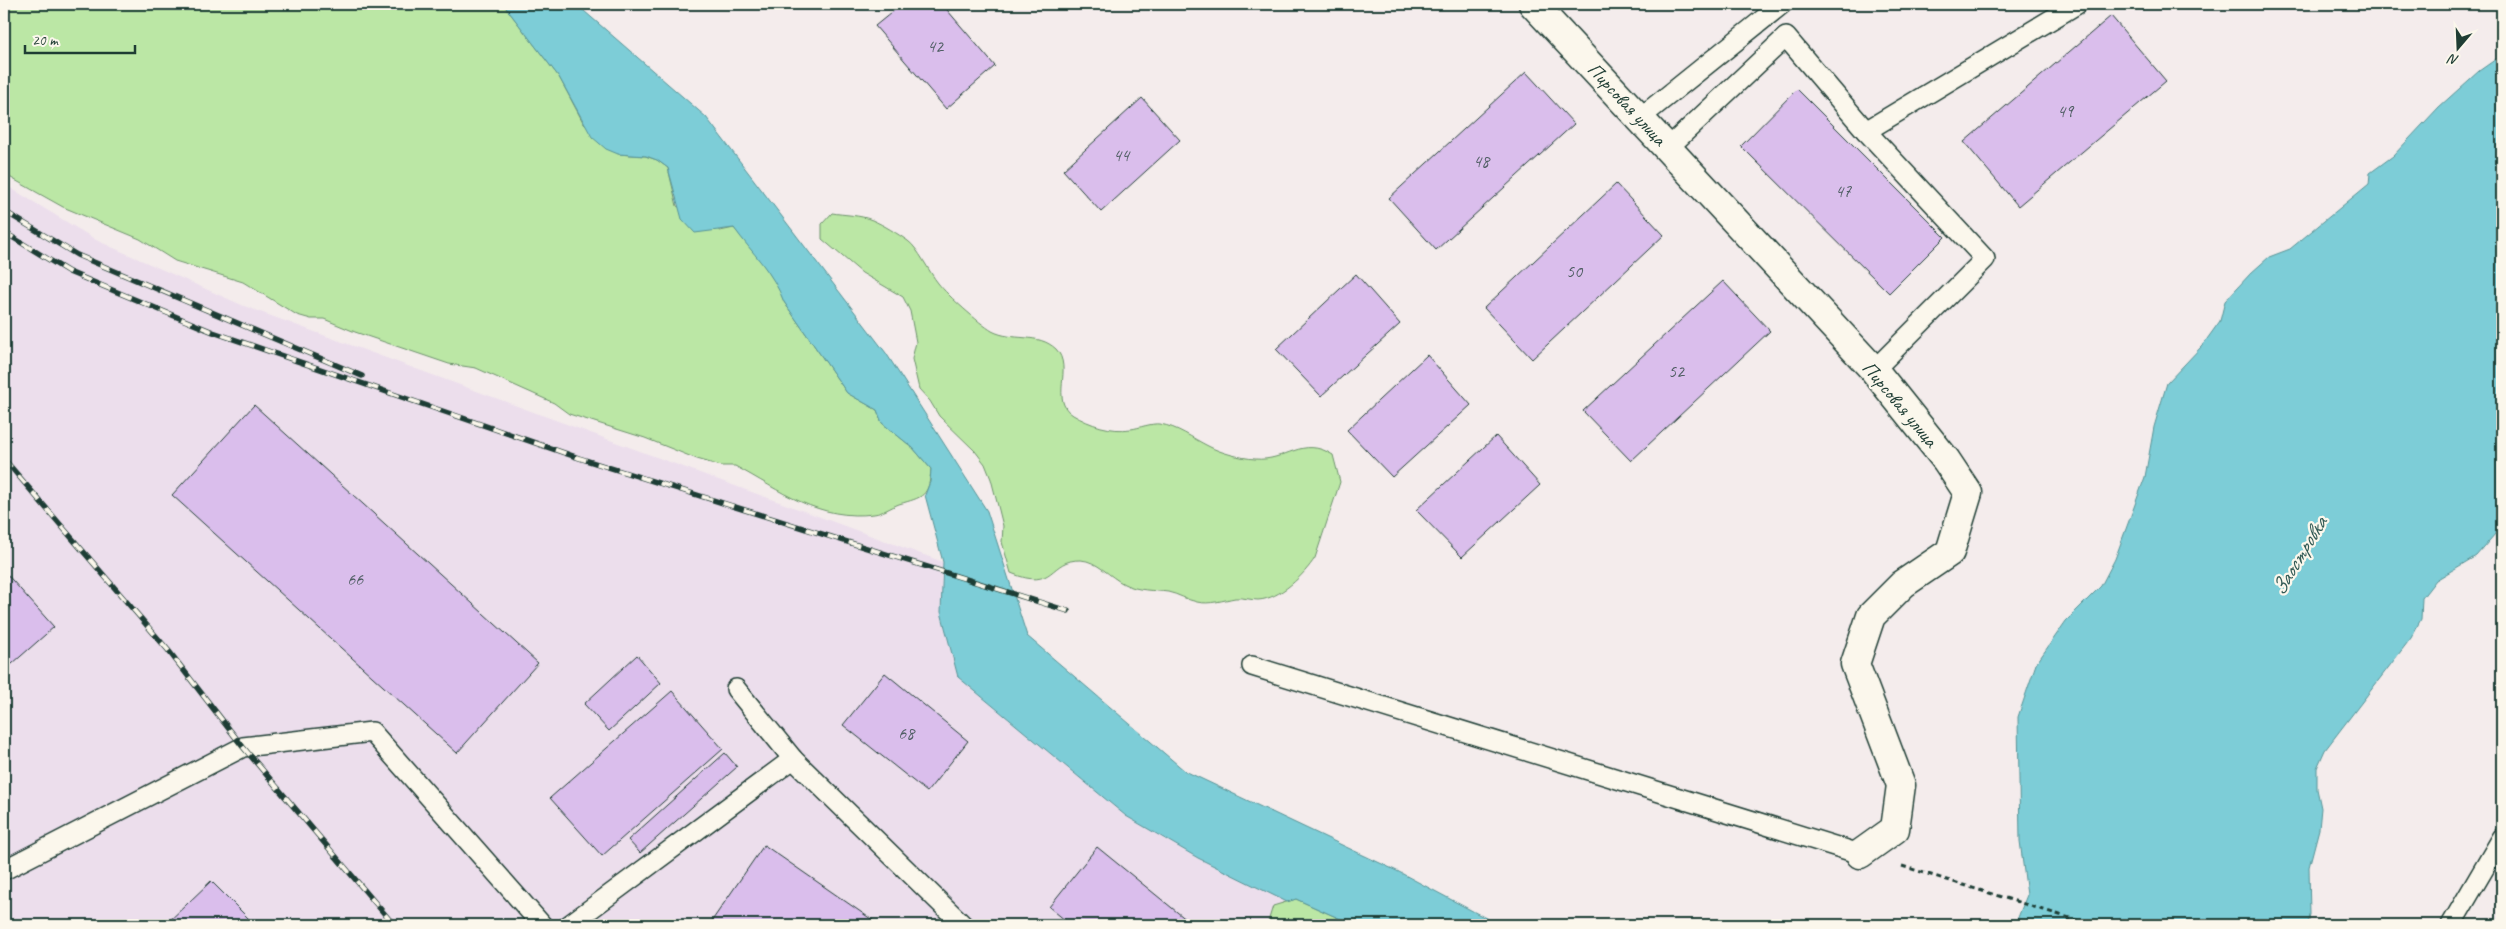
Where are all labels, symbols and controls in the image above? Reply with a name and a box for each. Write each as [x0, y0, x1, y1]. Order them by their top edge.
scale bar [25, 22, 135, 54]
north arrow [2434, 22, 2484, 72]
text: 20 m [32, 31, 59, 50]
house number: 42 [927, 35, 945, 57]
text: N [2445, 50, 2461, 69]
street label: Пирсовая улица [1582, 57, 1673, 152]
house number: 49 [2057, 100, 2075, 122]
house number: 44 [1113, 144, 1131, 166]
house number: 48 [1473, 150, 1491, 172]
house number: 47 [1835, 180, 1852, 202]
house number: 50 [1566, 260, 1584, 282]
street label: Пирсовая улица [1857, 356, 1944, 453]
house number: 52 [1668, 360, 1686, 382]
water label: Заостровка [2265, 511, 2333, 600]
house number: 66 [347, 568, 364, 590]
house number: 68 [898, 722, 916, 744]

